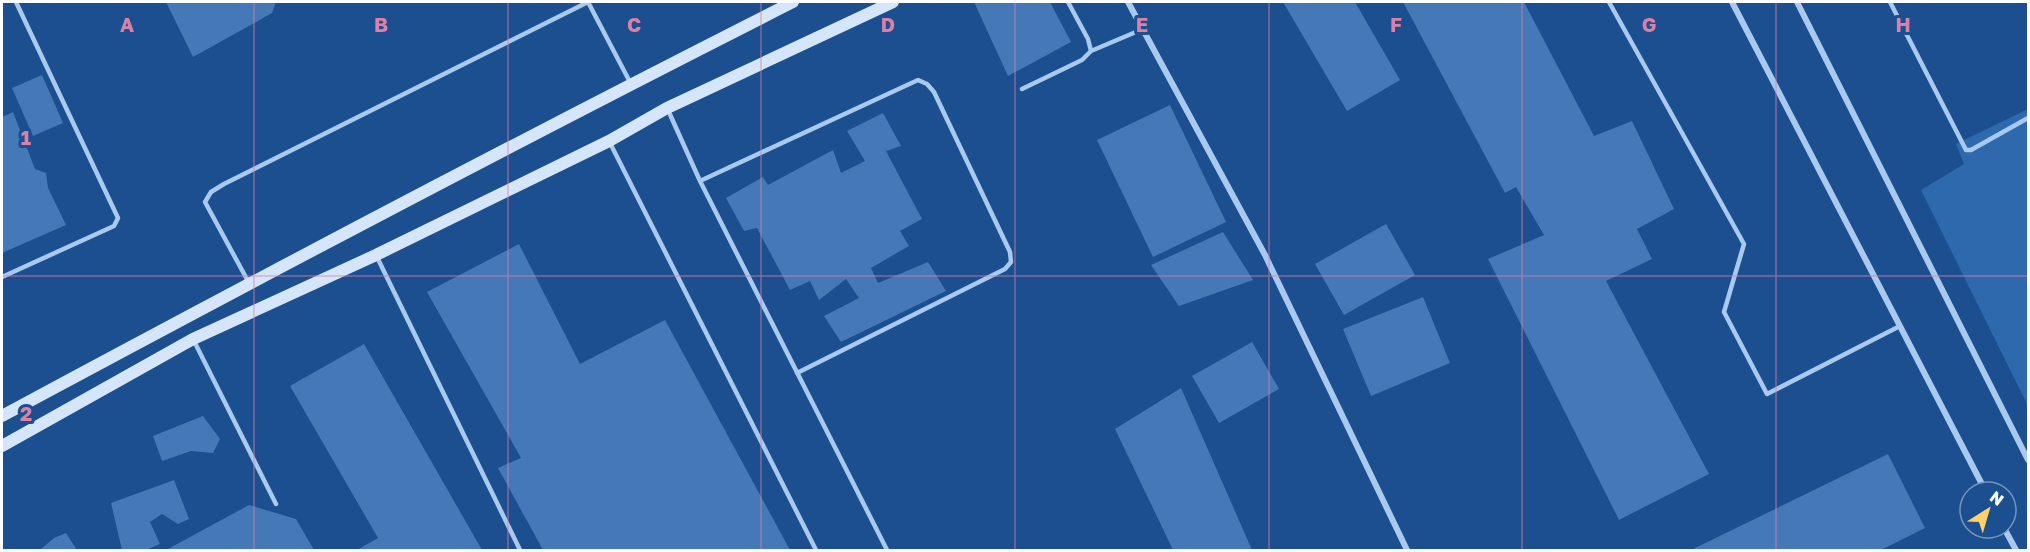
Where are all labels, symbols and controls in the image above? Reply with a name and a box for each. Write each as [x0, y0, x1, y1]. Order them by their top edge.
text: A [120, 12, 134, 36]
text: B [374, 12, 388, 36]
text: C [627, 12, 641, 36]
text: D [881, 12, 895, 36]
text: E [1136, 12, 1148, 36]
text: F [1390, 12, 1402, 36]
text: G [1642, 12, 1656, 36]
text: H [1895, 12, 1911, 36]
text: 1 [21, 125, 31, 149]
text: 2 [20, 401, 32, 425]
north arrow [1958, 480, 2018, 540]
text: N [1986, 486, 2008, 510]

